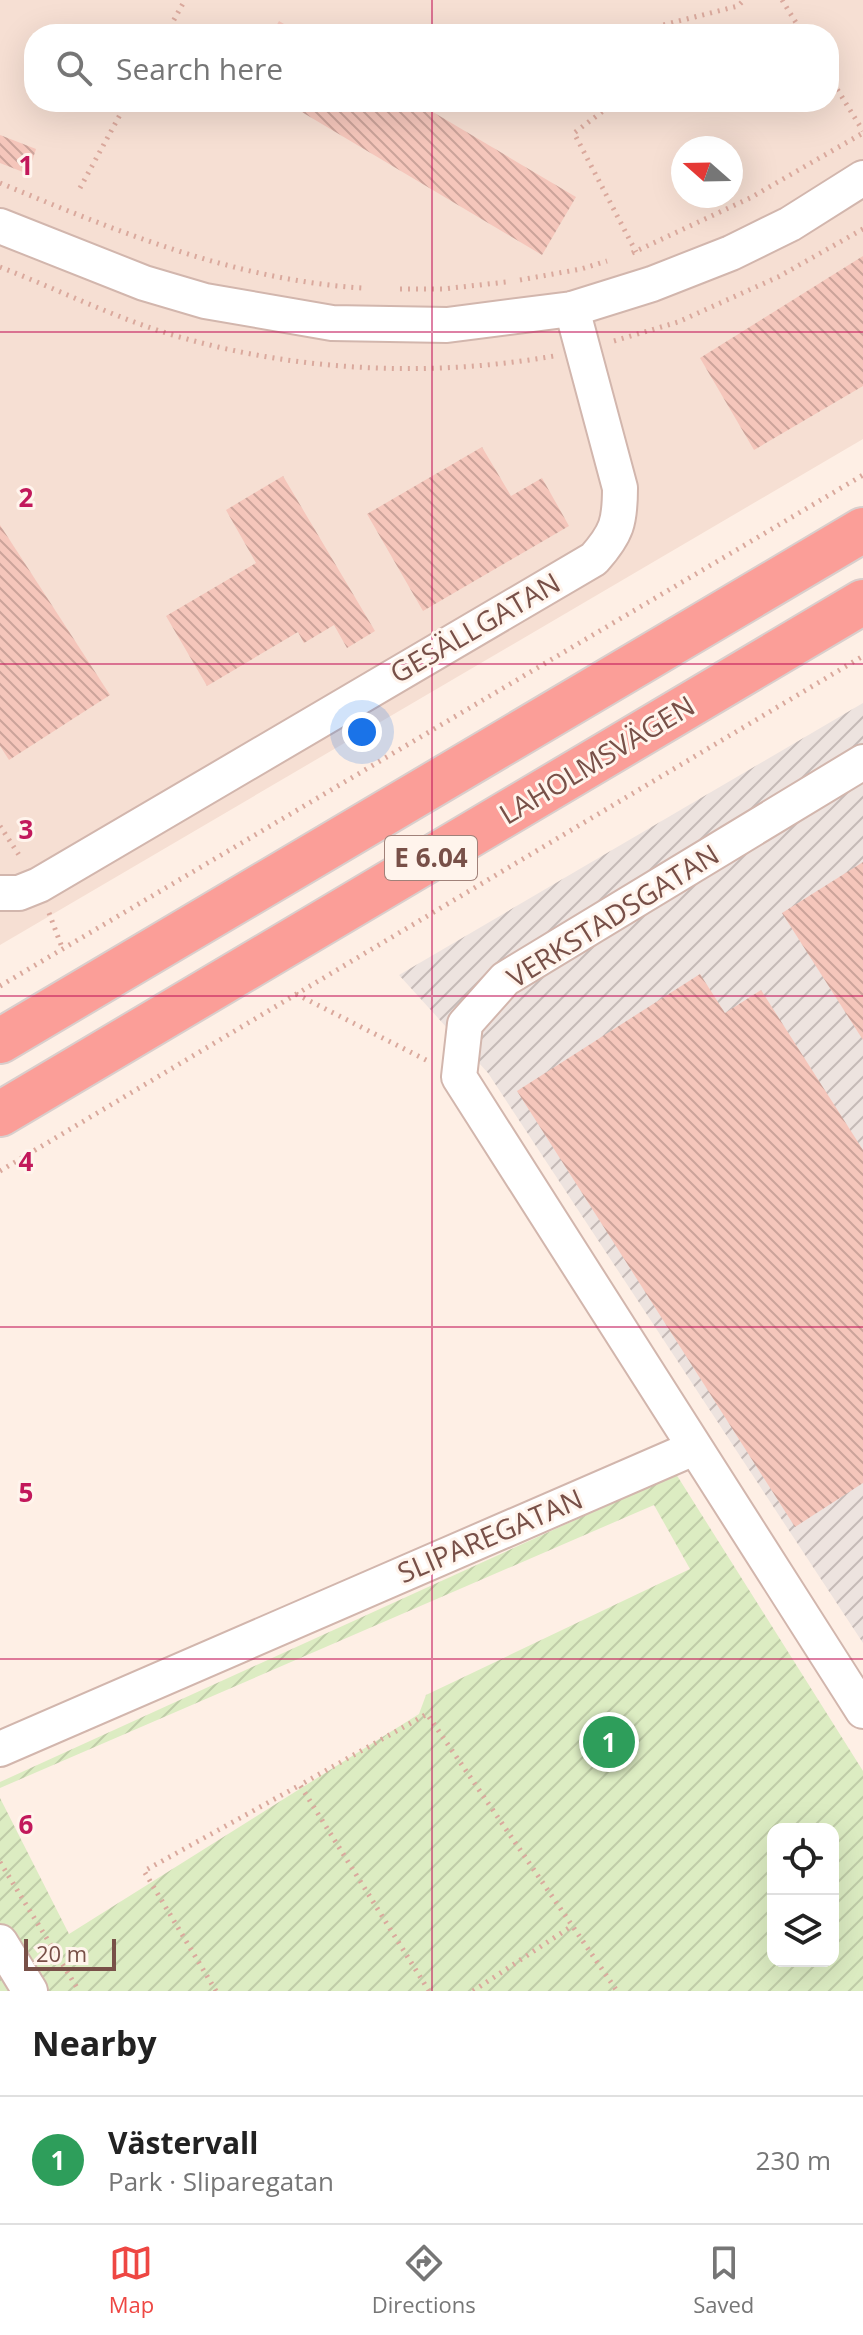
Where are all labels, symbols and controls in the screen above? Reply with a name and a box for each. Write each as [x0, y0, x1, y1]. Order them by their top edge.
search box [24, 24, 839, 112]
icon: search [52, 46, 96, 90]
text: Search here [116, 48, 283, 89]
north arrow [671, 136, 743, 208]
text: 1 [19, 147, 33, 183]
text: 2 [19, 479, 34, 515]
street label: GESÄLLGATAN [383, 563, 566, 691]
street label: LAHOLMSVÄGEN [492, 686, 701, 832]
your location [342, 712, 382, 752]
text: 3 [19, 811, 33, 847]
street label: VERKSTADSGATAN [499, 835, 726, 996]
road number: E 6.04 [385, 836, 477, 880]
text: 4 [19, 1143, 34, 1179]
text: 5 [19, 1474, 33, 1510]
street label: SLIPAREGATAN [391, 1479, 588, 1591]
pin: 1 [583, 1712, 635, 1772]
text: 6 [19, 1806, 34, 1842]
map controls [767, 1823, 839, 1967]
button: locate [767, 1823, 839, 1895]
button: layers [767, 1895, 839, 1967]
scale bar [24, 1935, 116, 1971]
text: 20 m [36, 1938, 87, 1968]
text: Nearby [32, 2020, 157, 2066]
text: Västervall [108, 2122, 258, 2163]
text: 1 [51, 2142, 65, 2178]
text: 230 m [756, 2142, 831, 2178]
text: Park · Sliparegatan [108, 2163, 334, 2199]
tab: Map [109, 2241, 154, 2319]
tab: Directions [372, 2241, 476, 2319]
tab: Saved [693, 2241, 754, 2319]

